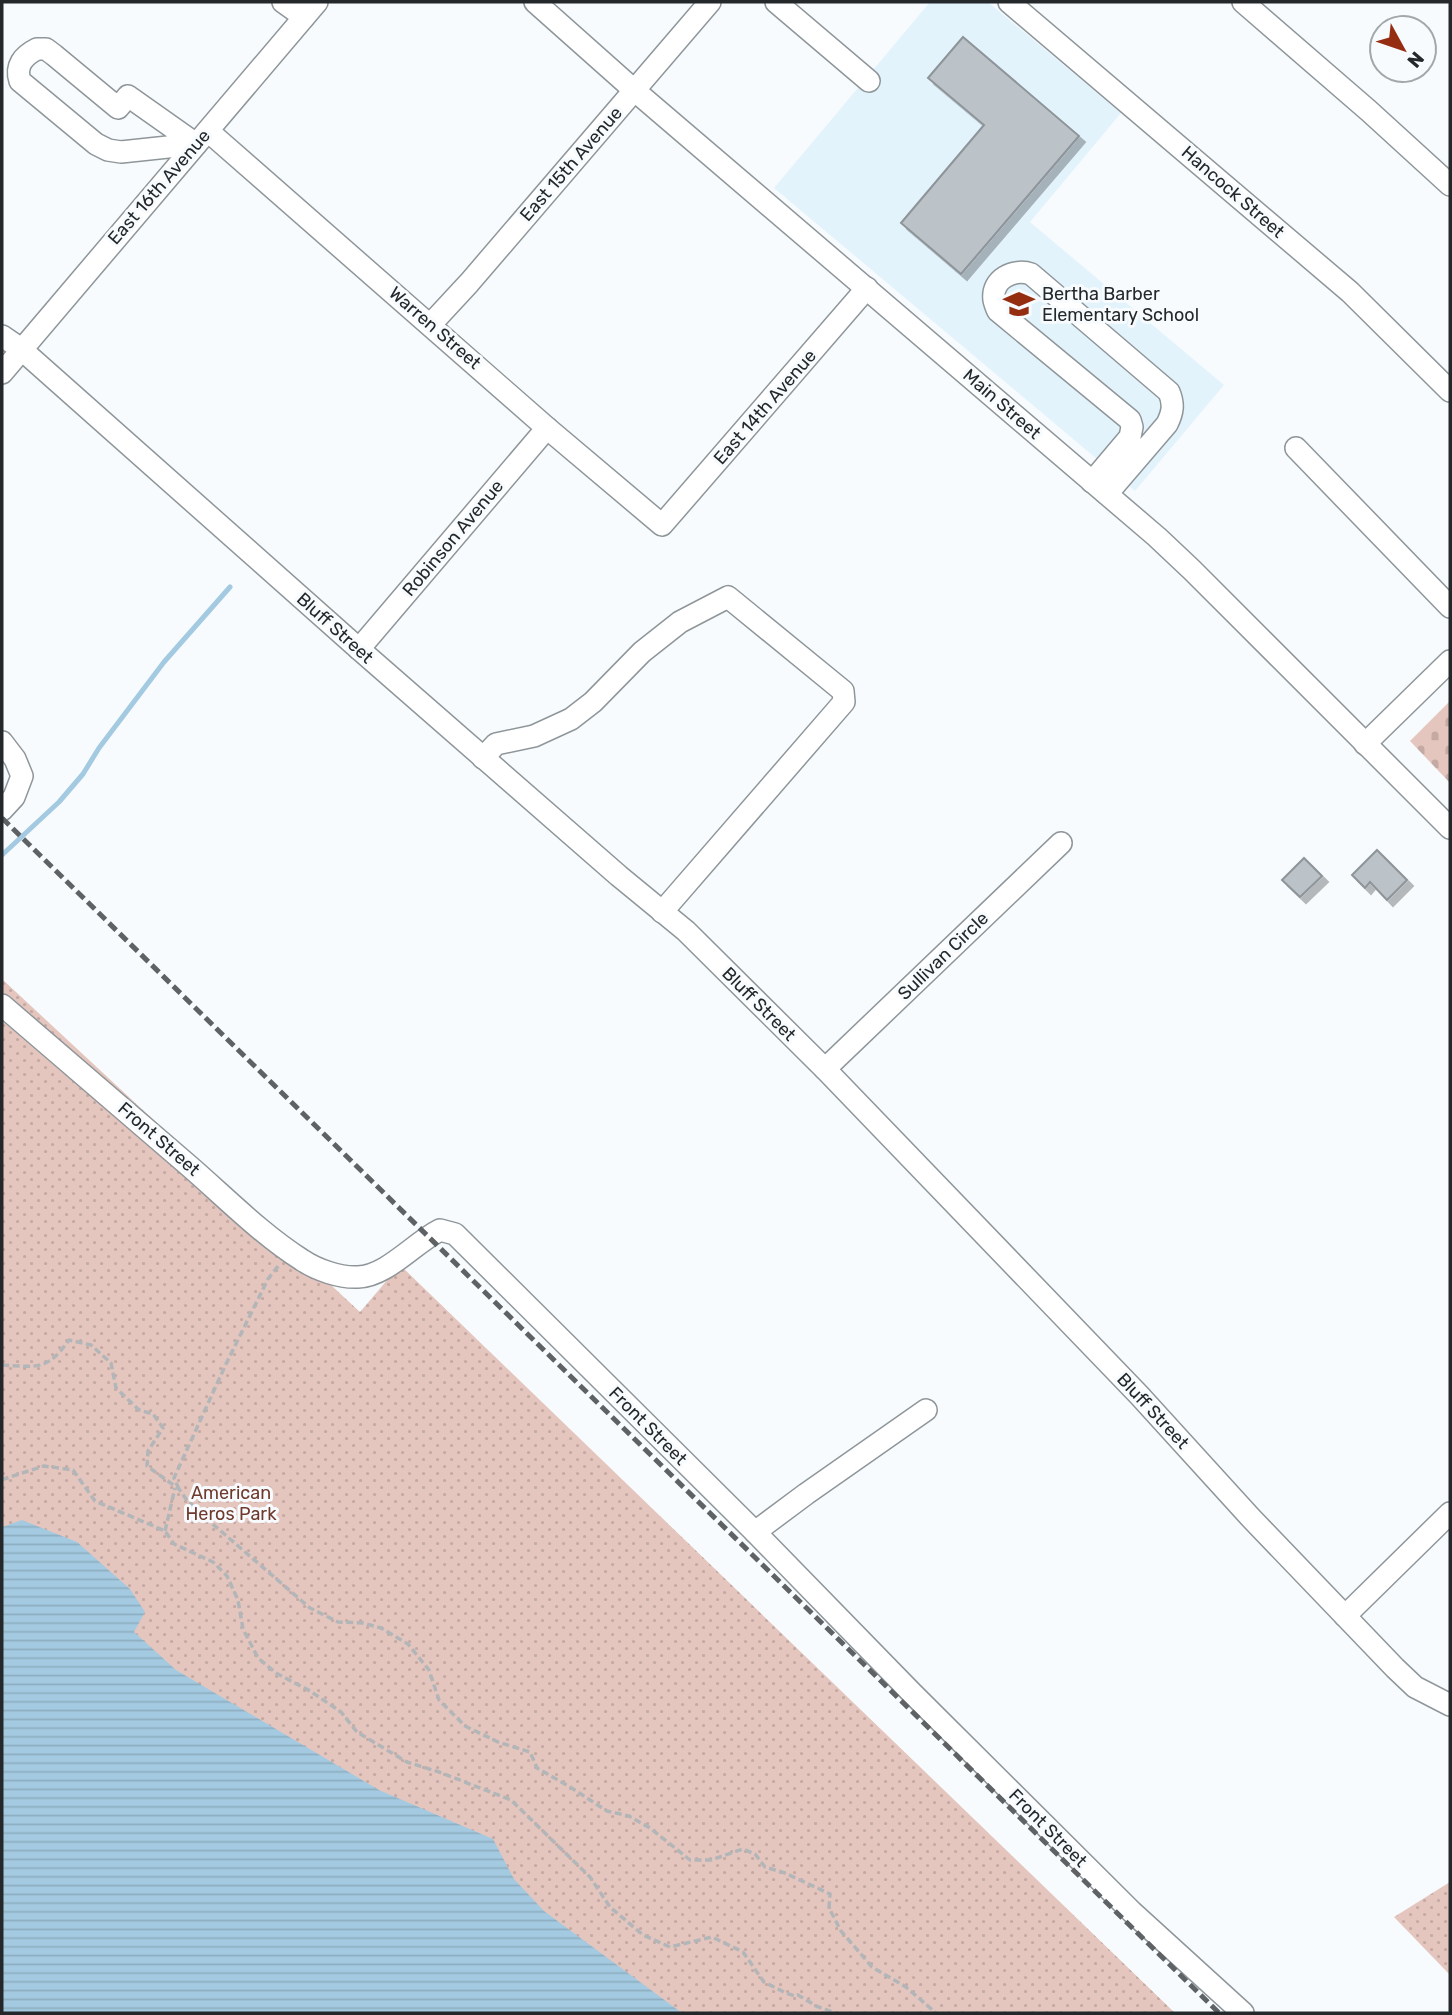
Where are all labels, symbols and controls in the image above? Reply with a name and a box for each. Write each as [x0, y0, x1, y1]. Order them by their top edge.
north arrow [1368, 14, 1438, 84]
text: N [1402, 47, 1429, 72]
street label: East 15th Avenue [515, 102, 627, 226]
street label: East 16th Avenue [103, 125, 215, 249]
street label: Hancock Street [1177, 141, 1289, 243]
street label: Warren Street [384, 282, 486, 374]
place label: Bertha Barber Elementary School [1042, 283, 1199, 326]
school or university icon: Bertha Barber Elementary School [1002, 287, 1036, 321]
street label: East 14th Avenue [709, 345, 821, 469]
street label: Main Street [959, 364, 1045, 444]
street label: Robinson Avenue [398, 475, 508, 601]
street label: Bluff Street [292, 588, 378, 668]
street label: Sullivan Circle [893, 907, 993, 1005]
street label: Bluff Street [717, 962, 801, 1046]
street label: Front Street [113, 1097, 205, 1181]
street label: Bluff Street [1112, 1368, 1194, 1454]
street label: Front Street [604, 1382, 692, 1470]
park label: American Heros Park [186, 1482, 277, 1525]
street label: Front Street [1004, 1784, 1092, 1872]

